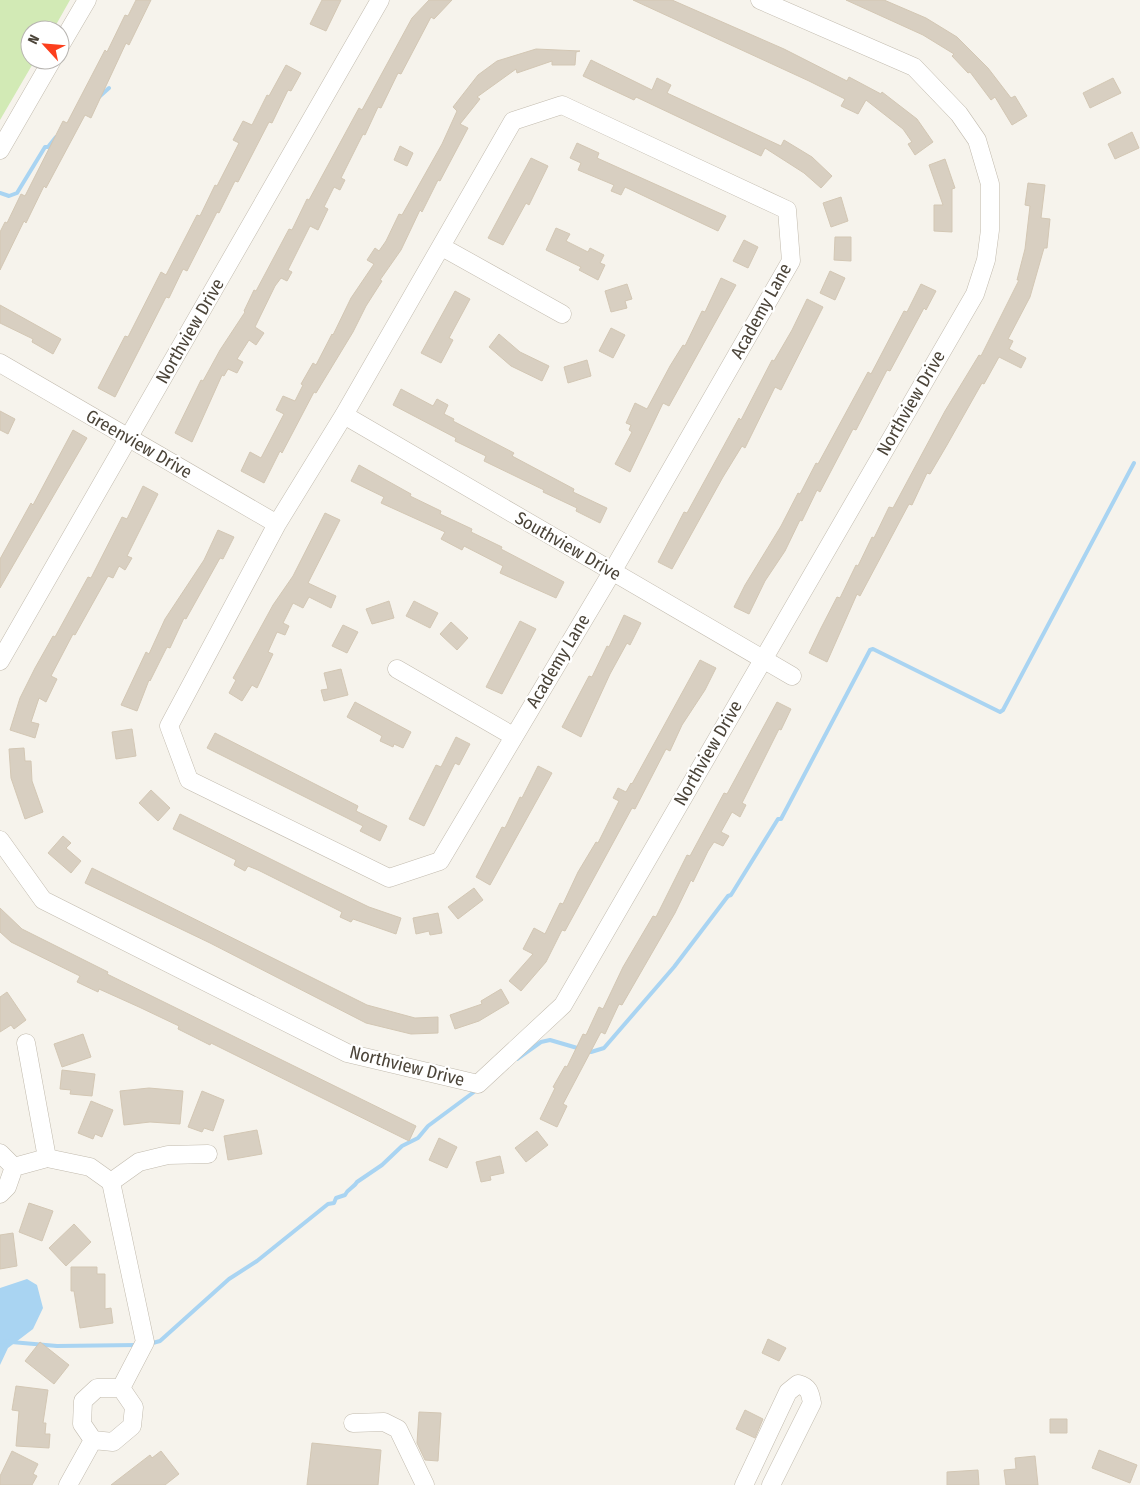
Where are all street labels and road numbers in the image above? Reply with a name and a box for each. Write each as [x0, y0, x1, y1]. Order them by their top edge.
street label: Academy Lane [726, 259, 796, 362]
street label: Northview Drive [151, 275, 229, 387]
street label: Northview Drive [872, 347, 950, 459]
street label: Greenview Drive [82, 405, 196, 483]
street label: Southview Drive [511, 507, 625, 585]
street label: Academy Lane [521, 610, 595, 712]
street label: Northview Drive [669, 697, 747, 809]
street label: Northview Drive [347, 1041, 467, 1091]

